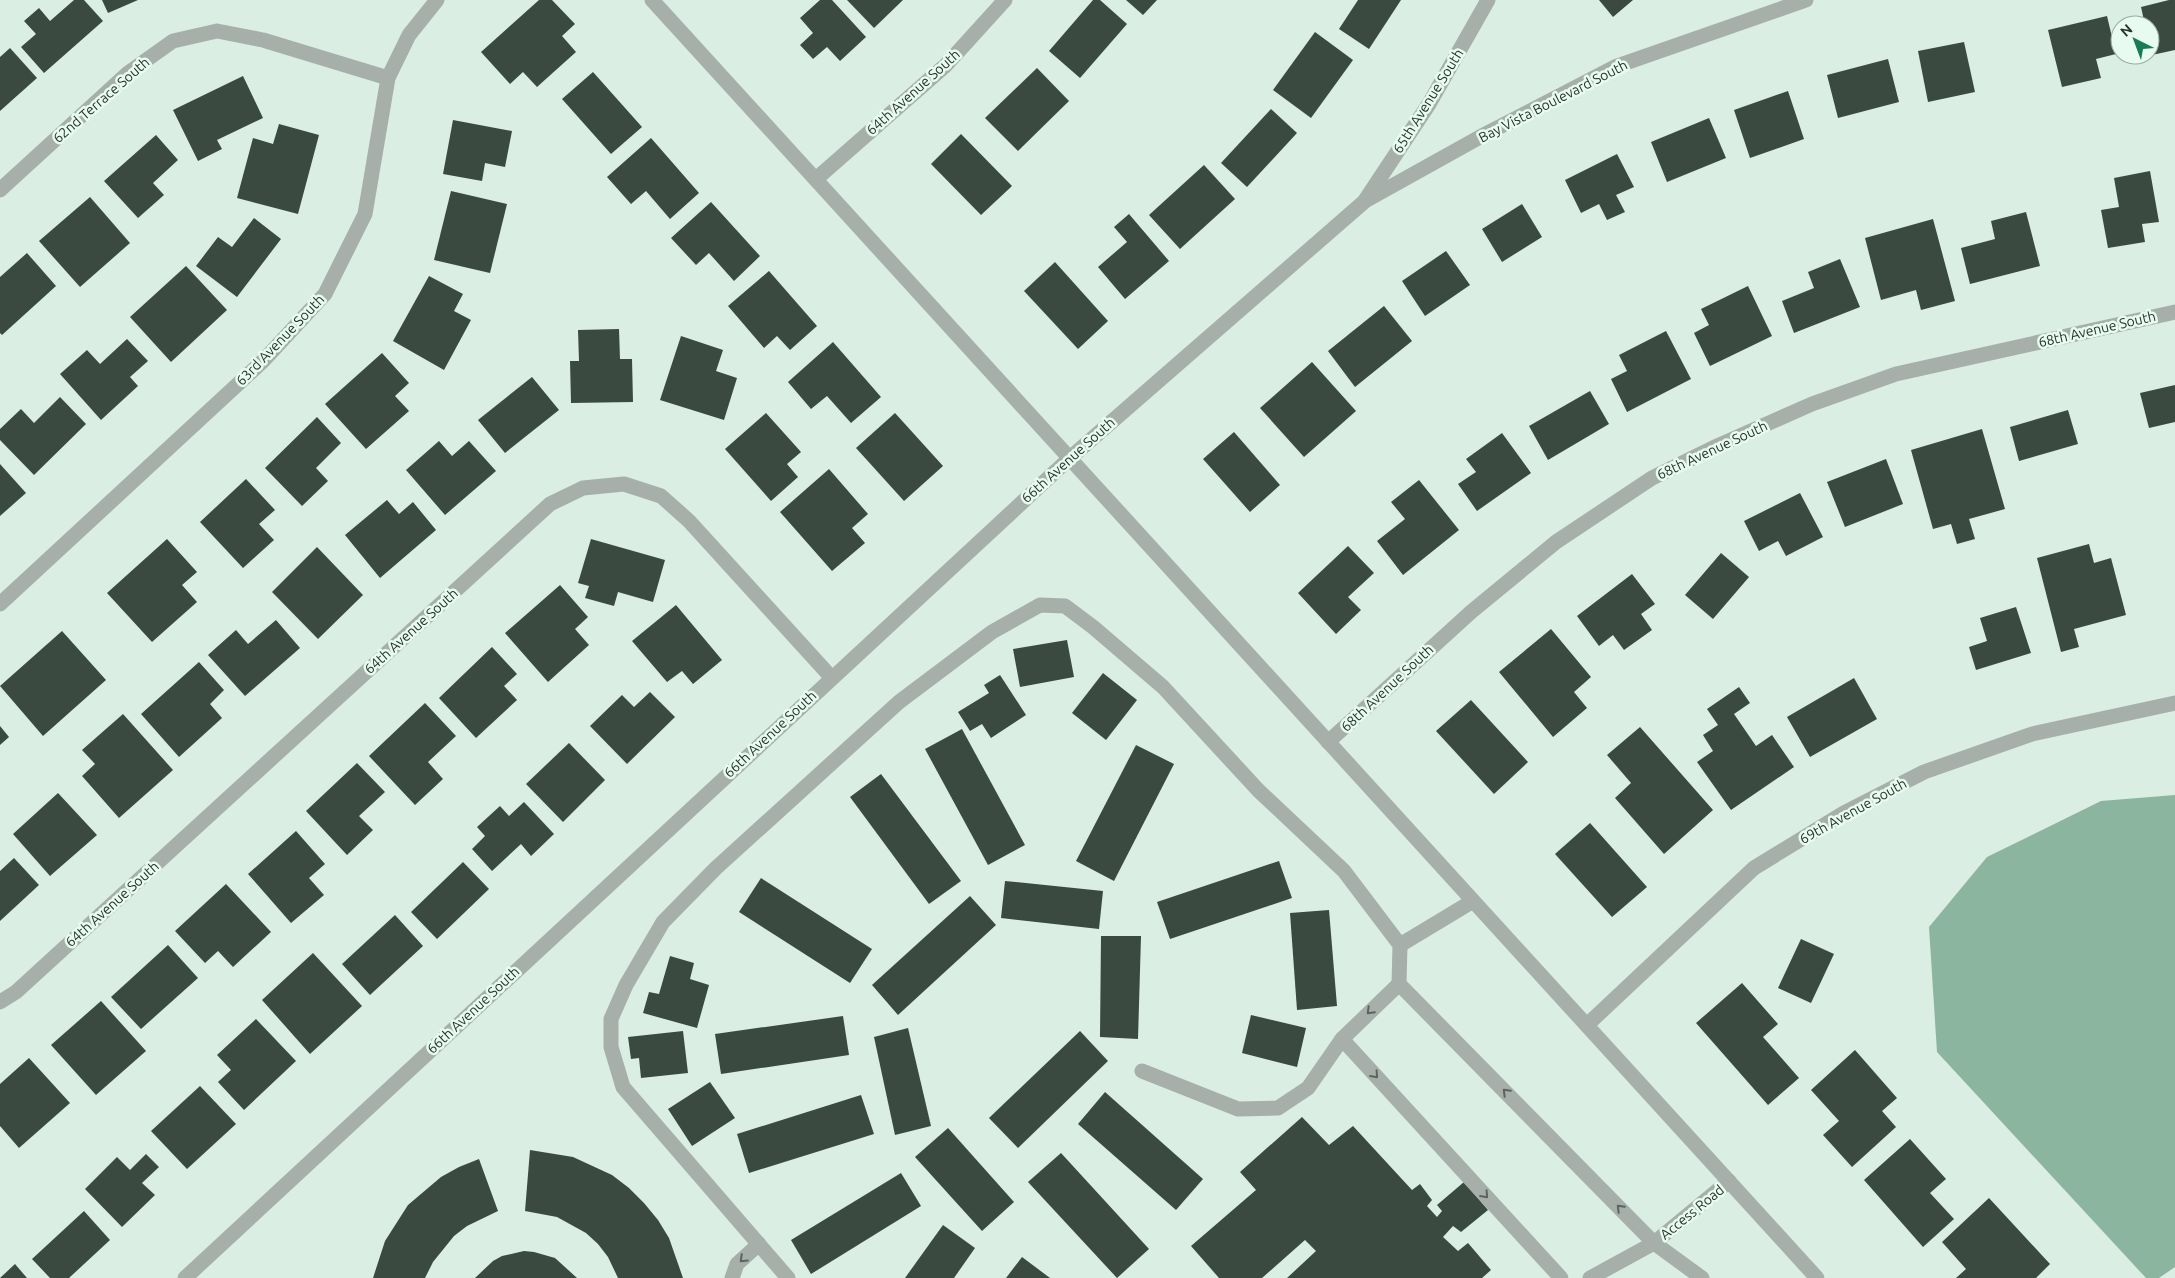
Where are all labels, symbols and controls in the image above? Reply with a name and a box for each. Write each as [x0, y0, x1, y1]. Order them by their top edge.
north arrow [2110, 15, 2160, 65]
text: N [2117, 21, 2136, 40]
street label: 64th Avenue South [863, 46, 963, 138]
street label: 65th Avenue South [1389, 46, 1467, 156]
street label: 62nd Terrace South [50, 54, 152, 146]
street label: Bay Vista Boulevard South [1476, 56, 1630, 146]
street label: 63rd Avenue South [233, 291, 327, 389]
street label: 68th Avenue South [2037, 308, 2157, 350]
street label: 66th Avenue South [1018, 414, 1118, 506]
street label: 68th Avenue South [1654, 417, 1770, 483]
street label: 64th Avenue South [361, 585, 461, 677]
street label: 68th Avenue South [1338, 641, 1436, 735]
street label: 66th Avenue South [721, 687, 819, 781]
street label: 69th Avenue South [1797, 775, 1909, 847]
street label: 64th Avenue South [62, 858, 162, 950]
street label: 66th Avenue South [424, 963, 522, 1057]
one-way arrow [1367, 1005, 1376, 1014]
one-way arrow [1369, 1069, 1378, 1078]
one-way arrow [1503, 1089, 1512, 1098]
street label: Access Road [1657, 1181, 1727, 1243]
one-way arrow [1479, 1189, 1488, 1198]
one-way arrow [1617, 1205, 1626, 1214]
one-way arrow [740, 1254, 749, 1263]

